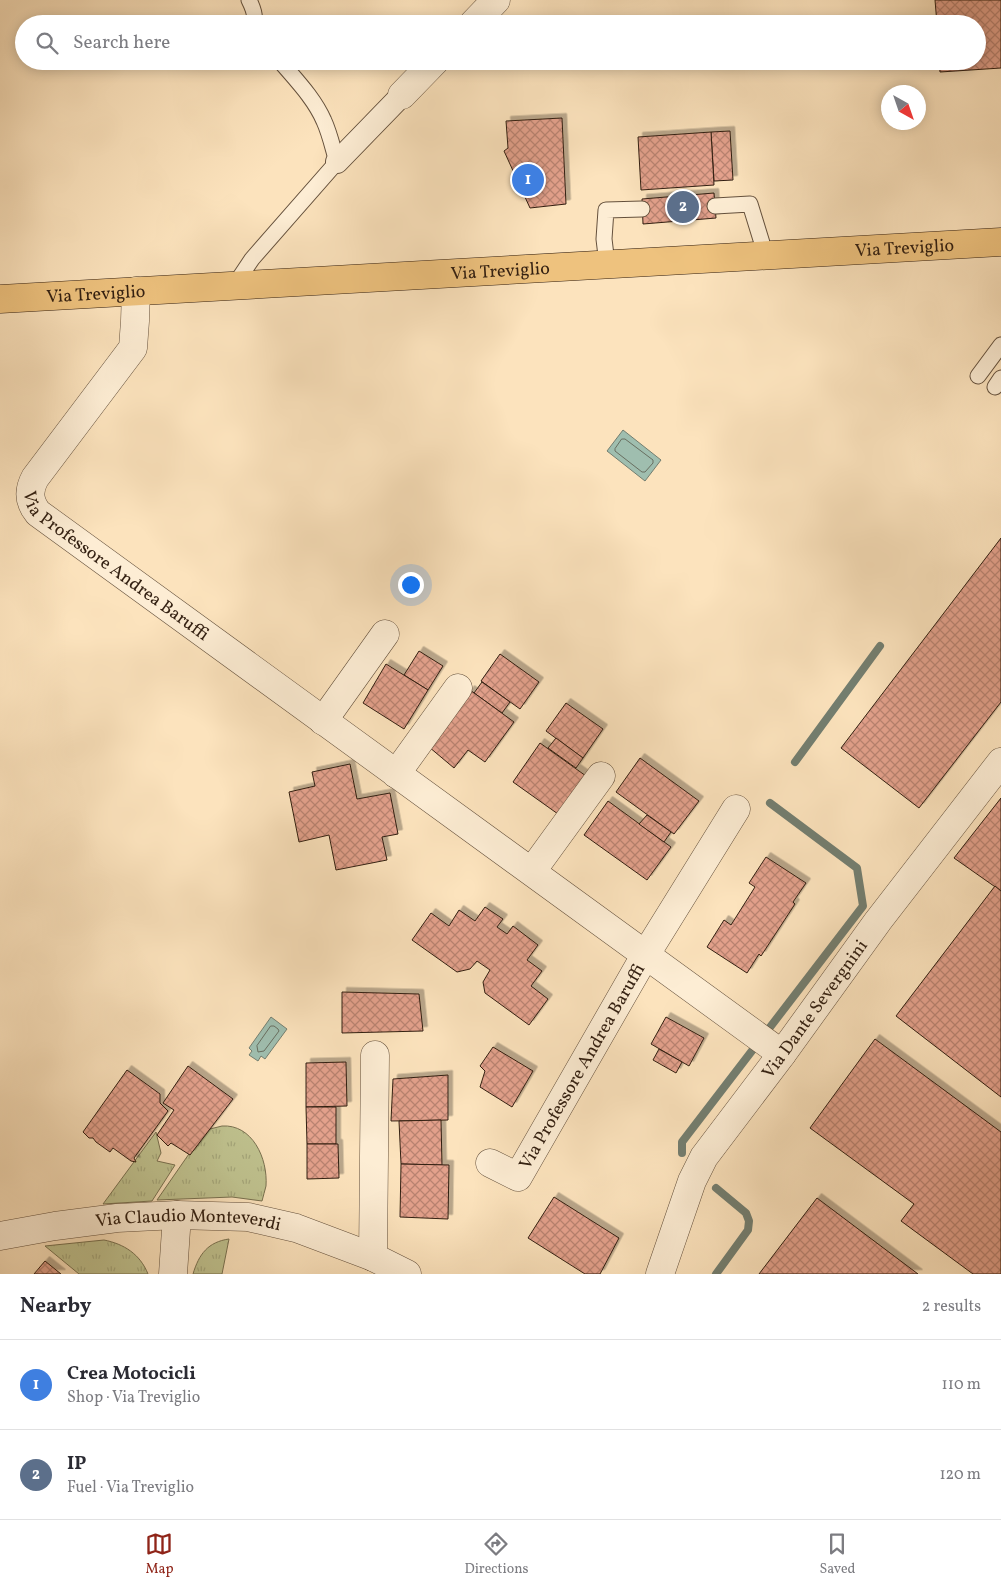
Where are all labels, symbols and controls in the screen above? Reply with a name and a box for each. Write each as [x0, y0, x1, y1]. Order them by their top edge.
search box [15, 15, 986, 70]
icon: search [33, 29, 61, 57]
text: Search here [73, 30, 170, 56]
north arrow [881, 85, 926, 130]
pin: 1 [512, 161, 544, 199]
pin: 2 [667, 188, 699, 226]
street label: Via Treviglio [854, 234, 955, 264]
street label: Via Treviglio [450, 257, 550, 287]
street label: Via Treviglio [46, 280, 146, 310]
street label: Via Professore Andrea Baruffi [16, 490, 214, 647]
your location [398, 572, 424, 598]
street label: Via Dante Severgnini [757, 935, 874, 1084]
street label: Via Professore Andrea Baruffi [514, 959, 652, 1175]
street label: Via Claudio Monteverdi [94, 1204, 283, 1238]
text: Nearby [20, 1292, 91, 1321]
text: 2 results [922, 1296, 981, 1318]
text: Crea Motocicli [67, 1361, 196, 1387]
text: 1 [33, 1374, 39, 1396]
text: 110 m [942, 1374, 981, 1396]
text: Shop · Via Treviglio [67, 1387, 200, 1409]
text: IP [67, 1451, 86, 1477]
text: 2 [32, 1464, 40, 1486]
text: 120 m [939, 1464, 981, 1486]
text: Fuel · Via Treviglio [67, 1477, 194, 1499]
tab: Map [145, 1530, 173, 1579]
tab: Directions [464, 1530, 529, 1579]
tab: Saved [819, 1530, 856, 1579]

